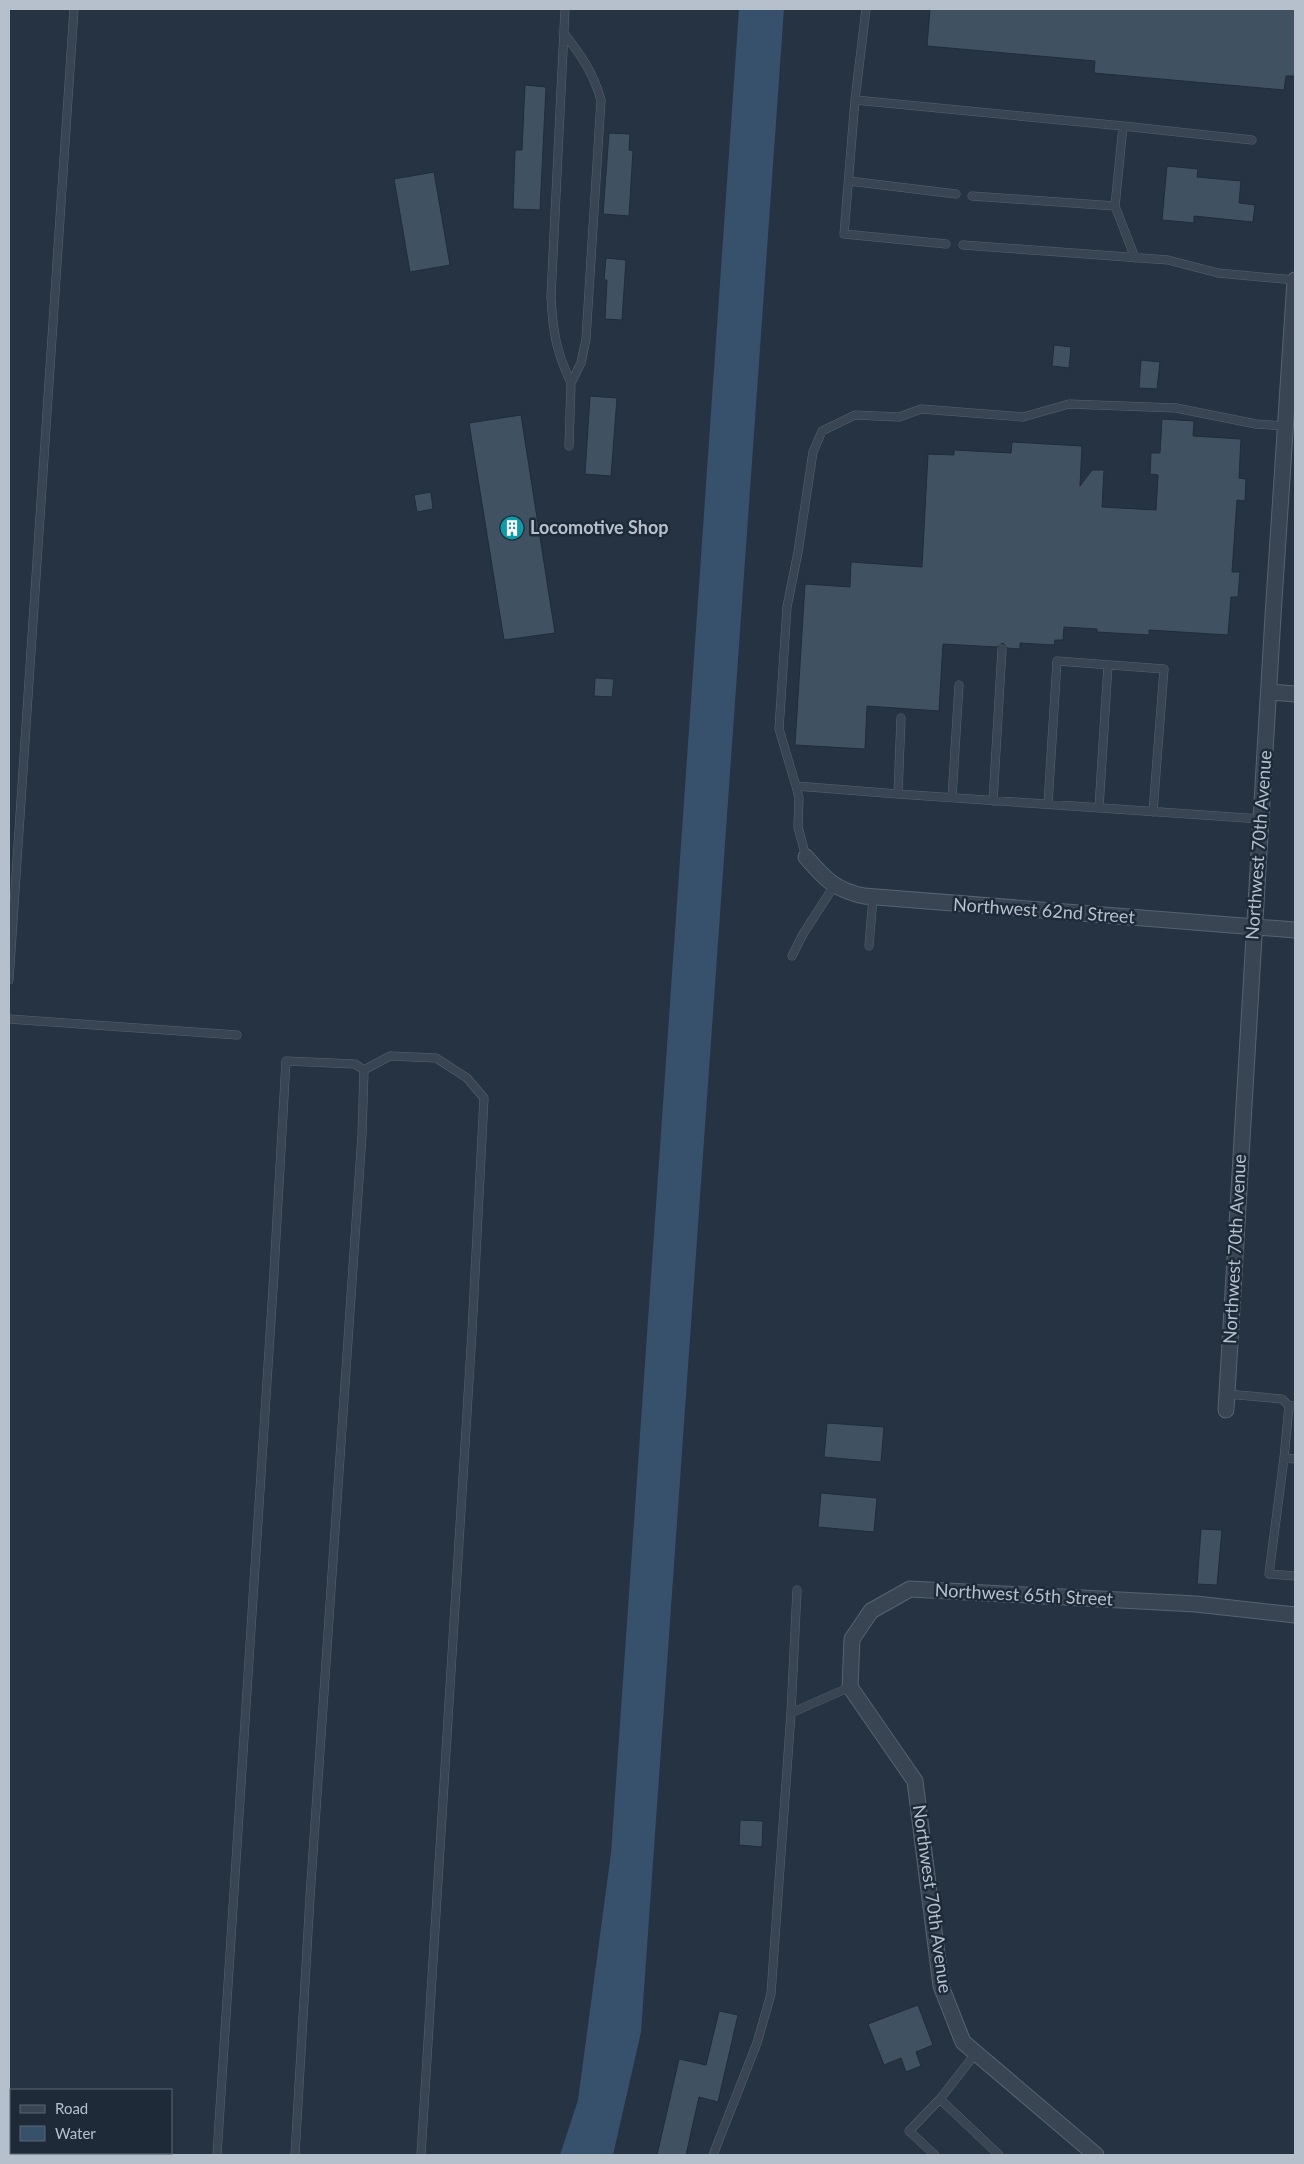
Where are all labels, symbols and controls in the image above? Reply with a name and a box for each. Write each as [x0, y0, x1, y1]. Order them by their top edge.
building icon: Locomotive Shop [499, 515, 525, 541]
place label: Locomotive Shop [530, 516, 669, 538]
street label: Northwest 70th Avenue [1240, 749, 1276, 940]
street label: Northwest 62nd Street [952, 893, 1136, 927]
street label: Northwest 70th Avenue [1218, 1153, 1250, 1344]
street label: Northwest 65th Street [934, 1578, 1114, 1610]
street label: Northwest 70th Avenue [909, 1803, 957, 1994]
legend [10, 2089, 172, 2154]
text: Road [55, 2099, 88, 2117]
text: Water [55, 2124, 96, 2142]

